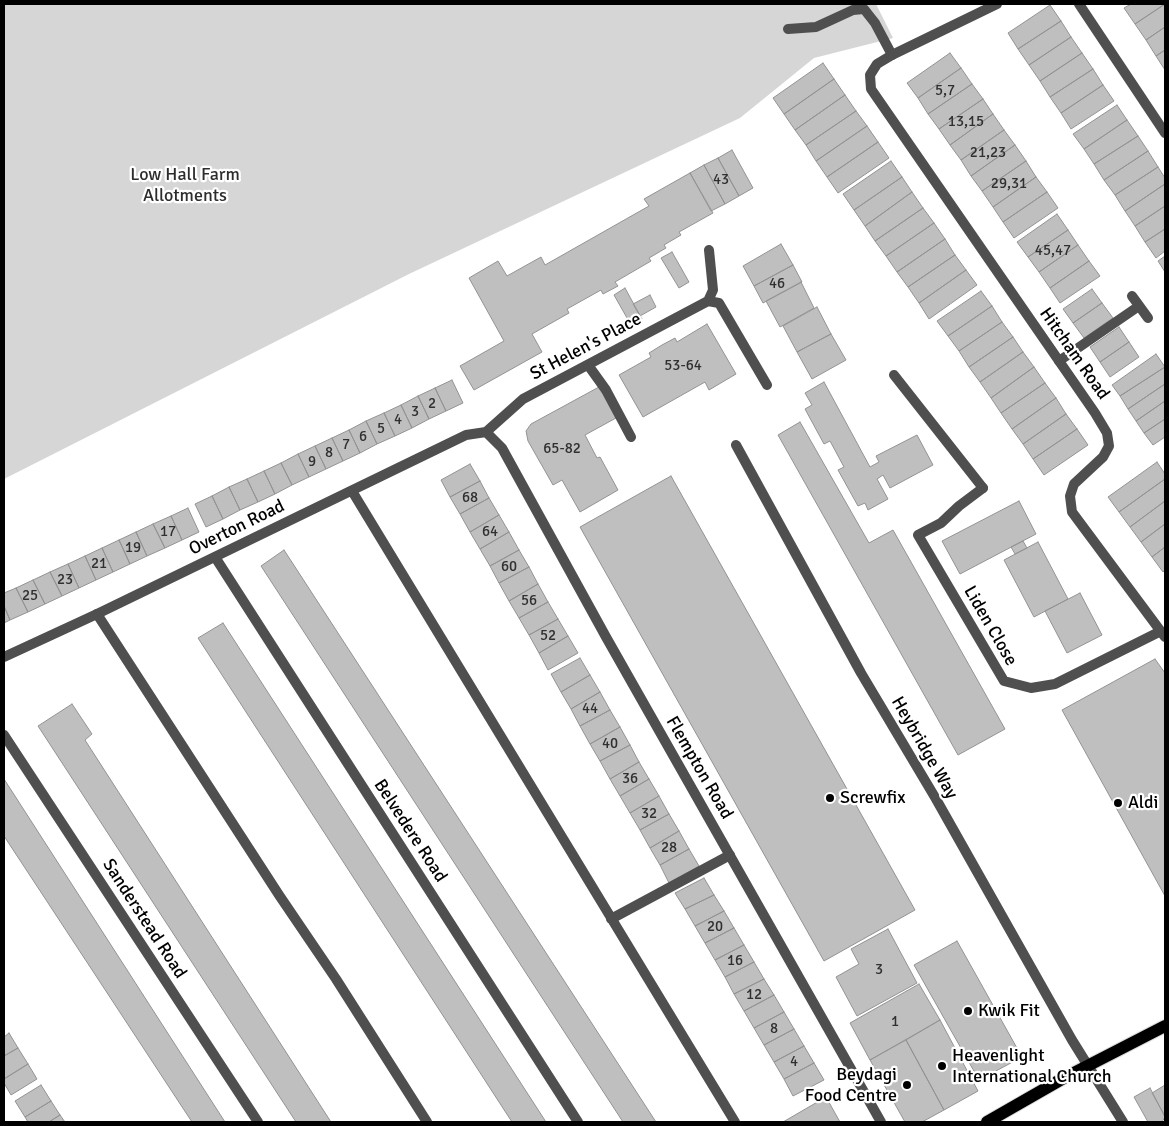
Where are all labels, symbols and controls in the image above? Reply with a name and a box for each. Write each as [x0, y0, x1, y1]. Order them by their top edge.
house number: 5,7 [935, 82, 955, 100]
house number: 13,15 [948, 113, 984, 131]
house number: 21,23 [970, 144, 1006, 162]
park label: Low Hall Farm Allotments [130, 164, 240, 206]
house number: 43 [713, 171, 729, 189]
house number: 29,31 [991, 175, 1027, 193]
house number: 45,47 [1035, 242, 1071, 260]
house number: 46 [769, 275, 785, 293]
street label: Hitcham Road [1034, 304, 1114, 404]
street label: St Helen's Place [527, 309, 645, 385]
house number: 53-64 [664, 357, 702, 375]
house number: 2 [428, 395, 436, 413]
house number: 3 [411, 403, 419, 421]
house number: 4 [394, 411, 402, 429]
house number: 5 [377, 420, 385, 438]
house number: 6 [359, 428, 367, 446]
house number: 7 [342, 436, 350, 454]
house number: 65-82 [543, 440, 581, 458]
house number: 8 [325, 444, 333, 462]
house number: 9 [308, 453, 316, 471]
house number: 68 [462, 489, 478, 507]
street label: Overton Road [186, 496, 288, 560]
house number: 17 [160, 523, 176, 541]
house number: 64 [482, 523, 498, 541]
house number: 19 [125, 539, 141, 557]
house number: 21 [91, 555, 107, 573]
house number: 60 [501, 558, 517, 576]
house number: 23 [57, 571, 73, 589]
street label: Liden Close [959, 582, 1021, 670]
house number: 25 [22, 587, 38, 605]
house number: 56 [521, 592, 537, 610]
house number: 52 [540, 627, 556, 645]
street label: Heybridge Way [886, 693, 962, 803]
house number: 44 [582, 700, 598, 718]
street label: Flempton Road [661, 713, 737, 823]
house number: 40 [602, 735, 618, 753]
house number: 36 [622, 770, 638, 788]
street label: Belvedere Road [369, 776, 451, 886]
place label: Screwfix [840, 787, 905, 809]
marker: Screwfix [824, 792, 836, 804]
place label: Aldi [1128, 792, 1158, 814]
marker: Aldi [1112, 797, 1124, 809]
house number: 32 [641, 805, 657, 823]
house number: 28 [661, 839, 677, 857]
street label: Sanderstead Road [97, 855, 191, 983]
house number: 20 [707, 918, 723, 936]
house number: 16 [727, 952, 743, 970]
house number: 3 [875, 961, 883, 979]
house number: 12 [746, 986, 762, 1004]
place label: Kwik Fit [978, 1000, 1040, 1022]
marker: Kwik Fit [962, 1005, 974, 1017]
house number: 1 [891, 1013, 899, 1031]
house number: 8 [770, 1020, 778, 1038]
place label: Heavenlight International Church [952, 1045, 1112, 1088]
house number: 4 [790, 1053, 798, 1071]
marker: Heavenlight International Church [936, 1060, 948, 1072]
place label: Beydagi Food Centre [805, 1064, 897, 1106]
marker: Beydagi Food Centre [901, 1079, 913, 1091]

